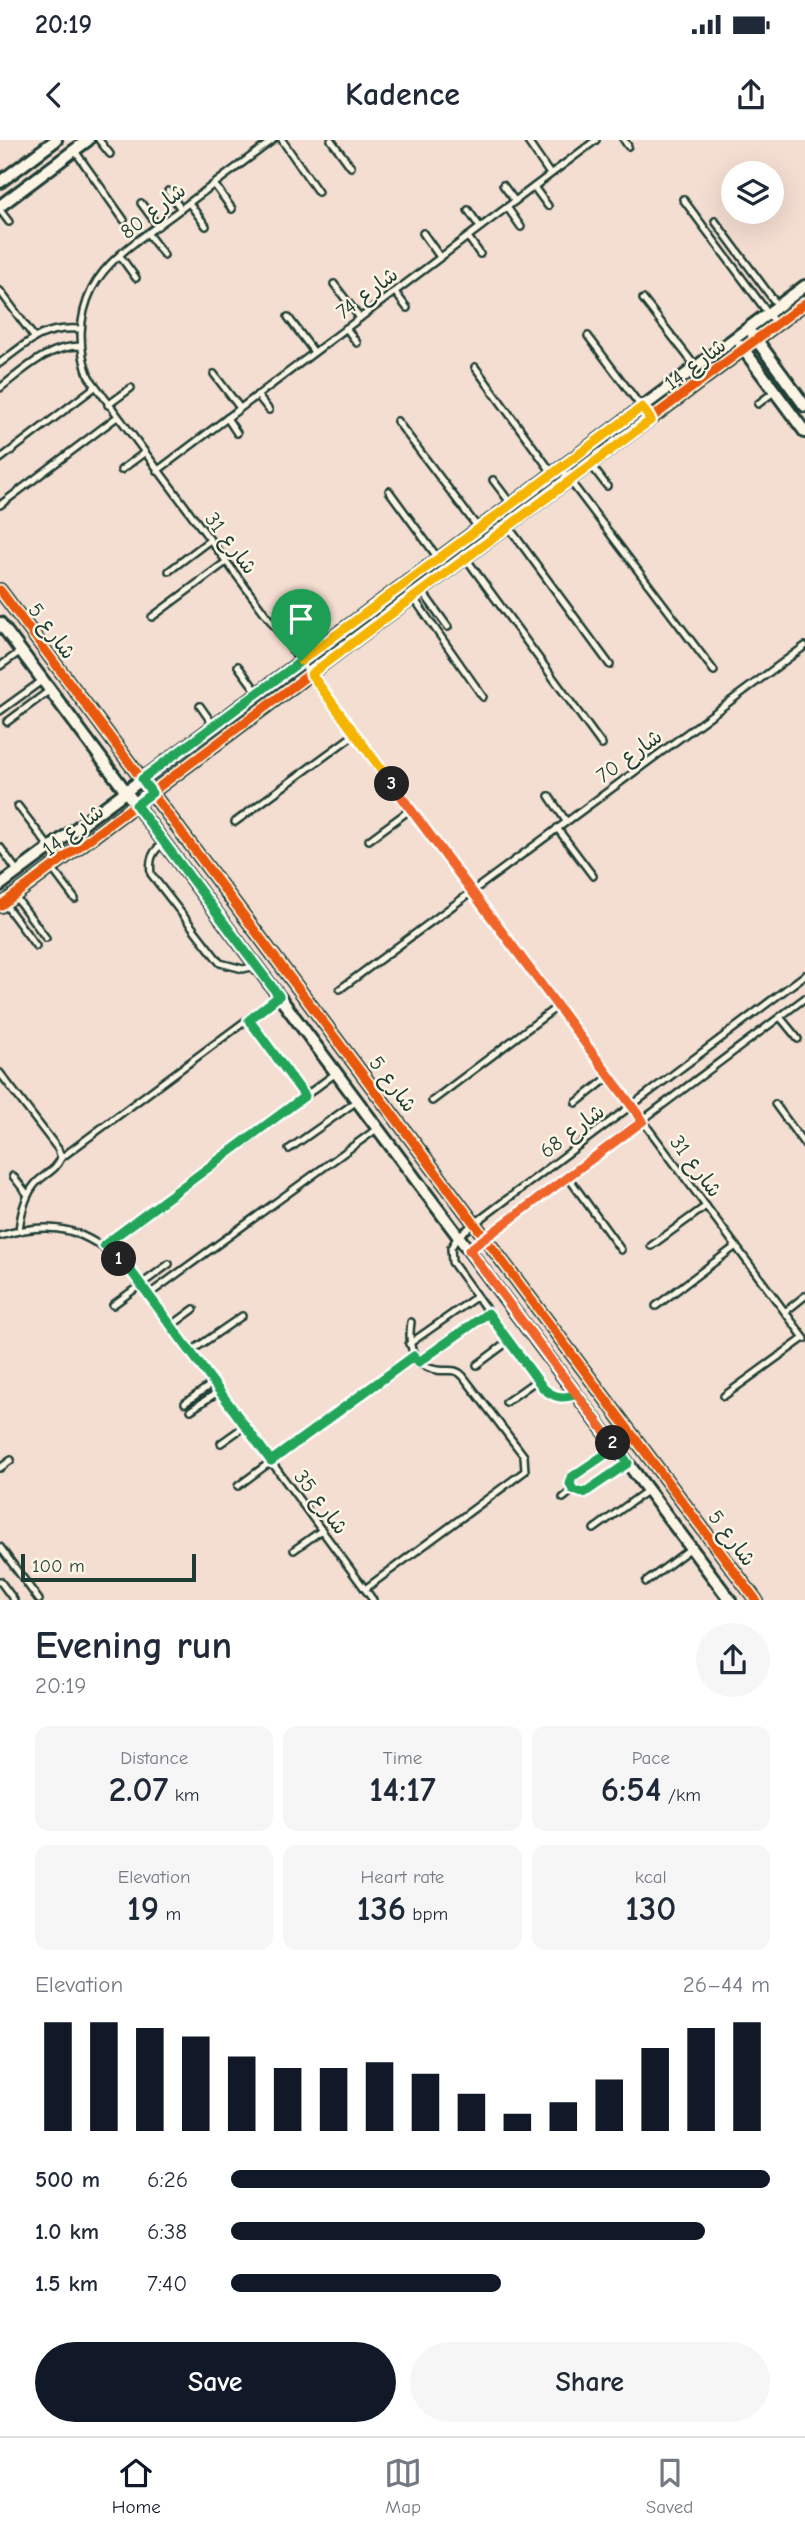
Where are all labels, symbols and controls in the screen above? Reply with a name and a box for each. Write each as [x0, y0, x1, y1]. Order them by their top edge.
text: 20:19 [35, 10, 92, 40]
icon: back [35, 76, 73, 114]
text: Kadence [345, 76, 460, 113]
icon: share [732, 76, 770, 114]
map controls [721, 161, 784, 224]
button: layers [721, 161, 784, 224]
street label: شارع 80 [116, 178, 192, 246]
street label: شارع 74 [331, 262, 404, 326]
street label: شارع 14 [659, 333, 732, 397]
street label: شارع 31 [198, 507, 262, 581]
pin [271, 589, 331, 661]
street label: شارع 5 [21, 598, 81, 666]
icon: arrive [282, 600, 320, 638]
street label: شارع 70 [592, 724, 668, 790]
pin: 3 [374, 766, 410, 802]
text: 3 [387, 772, 396, 794]
street label: شارع 14 [37, 799, 110, 863]
street label: شارع 5 [362, 1051, 422, 1119]
street label: شارع 68 [535, 1099, 611, 1165]
street label: شارع 31 [663, 1130, 727, 1204]
pin: 1 [102, 1242, 136, 1276]
text: 1 [115, 1247, 122, 1269]
pin: 2 [596, 1426, 630, 1460]
text: 2 [608, 1431, 617, 1453]
street label: شارع 35 [287, 1465, 353, 1541]
street label: شارع 5 [701, 1505, 761, 1573]
scale bar [21, 1550, 196, 1582]
text: 100 m [32, 1555, 85, 1577]
button: share [696, 1623, 770, 1697]
text: Evening run [35, 1624, 232, 1668]
text: 20:19 [35, 1672, 87, 1699]
text: Distance [120, 1747, 188, 1769]
text: Time [383, 1747, 422, 1769]
text: Pace [632, 1747, 670, 1769]
text: 2.07 [109, 1769, 168, 1810]
text: 14:17 [369, 1769, 436, 1810]
text: 6:54 [601, 1769, 661, 1810]
text: km [168, 1784, 200, 1806]
text: /km [661, 1784, 701, 1806]
text: Elevation [118, 1866, 191, 1888]
text: Heart rate [361, 1866, 444, 1888]
text: kcal [635, 1866, 667, 1888]
text: 19 [127, 1888, 159, 1929]
text: 136 [357, 1888, 406, 1929]
text: 130 [625, 1888, 676, 1929]
text: m [159, 1903, 181, 1925]
text: bpm [406, 1903, 448, 1925]
text: Elevation [35, 1971, 123, 1998]
text: 26–44 m [683, 1971, 770, 1998]
text: 500 m [35, 2166, 100, 2193]
text: 6:26 [147, 2166, 188, 2193]
text: 1.0 km [35, 2218, 99, 2245]
text: 6:38 [147, 2218, 187, 2245]
text: 1.5 km [35, 2270, 98, 2297]
text: 7:40 [147, 2270, 187, 2297]
button: Save [35, 2342, 396, 2422]
button: Share [410, 2342, 770, 2422]
tab: Home [112, 2454, 161, 2518]
tab: Map [384, 2454, 422, 2518]
tab: Saved [646, 2454, 693, 2518]

